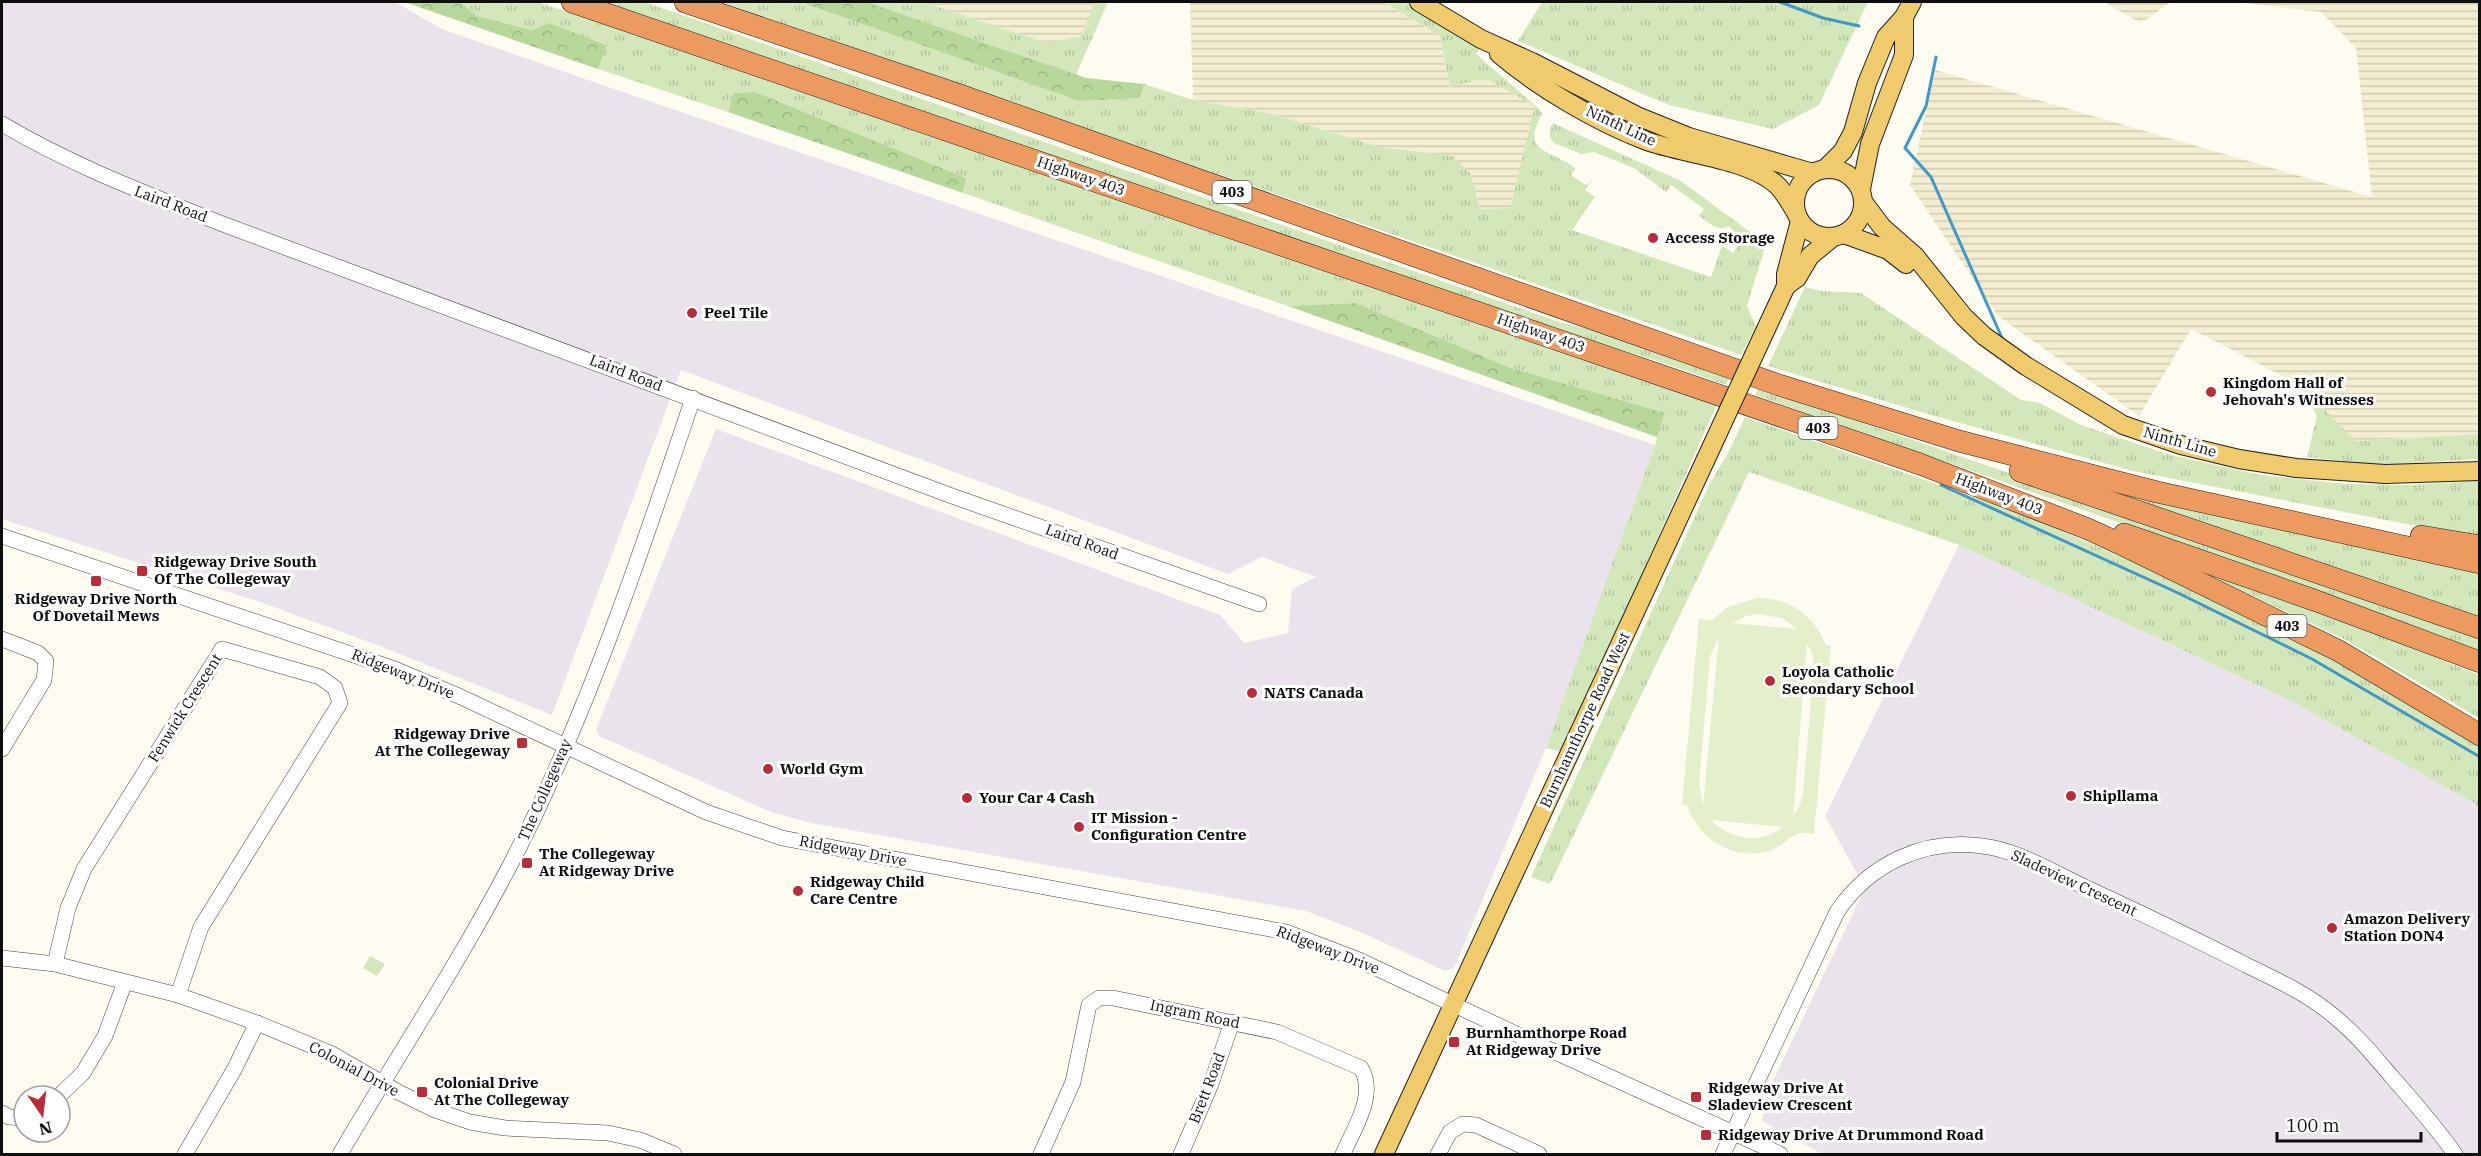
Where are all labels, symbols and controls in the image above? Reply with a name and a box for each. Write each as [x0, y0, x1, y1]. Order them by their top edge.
street label: Ninth Line [1583, 101, 1659, 150]
street label: Highway 403 [1035, 152, 1128, 199]
street label: Laird Road [132, 181, 210, 226]
road number: 403 [1212, 181, 1252, 203]
place label: Access Storage [1665, 228, 1775, 247]
marker: Access Storage [1646, 231, 1660, 245]
place label: Peel Tile [704, 303, 768, 322]
marker: Peel Tile [685, 306, 699, 320]
street label: Highway 403 [1495, 309, 1588, 356]
street label: Laird Road [587, 350, 665, 395]
place label: Kingdom Hall of Jehovah's Witnesses [2223, 373, 2374, 409]
marker: Kingdom Hall of Jehovah's Witnesses [2204, 385, 2218, 399]
road number: 403 [1798, 417, 1838, 439]
street label: Ninth Line [2141, 422, 2219, 461]
street label: Highway 403 [1953, 468, 2046, 519]
street label: Laird Road [1043, 519, 1122, 564]
place label: Ridgeway Drive South Of The Collegeway [154, 552, 317, 588]
marker: Ridgeway Drive South Of The Collegeway [135, 564, 149, 578]
marker: Ridgeway Drive North Of Dovetail Mews [89, 574, 103, 588]
place label: Ridgeway Drive North Of Dovetail Mews [15, 589, 178, 625]
road number: 403 [2268, 615, 2306, 637]
street label: Burnhamthorpe Road West [1535, 629, 1634, 811]
street label: Ridgeway Drive [349, 644, 457, 703]
street label: Fenwick Crescent [143, 650, 226, 766]
place label: Loyola Catholic Secondary School [1782, 662, 1914, 698]
marker: Loyola Catholic Secondary School [1763, 674, 1777, 688]
place label: NATS Canada [1264, 683, 1364, 702]
marker: NATS Canada [1245, 686, 1259, 700]
place label: Ridgeway Drive At The Collegeway [375, 724, 510, 760]
street label: The Collegeway [514, 736, 575, 844]
marker: Ridgeway Drive At The Collegeway [515, 736, 529, 750]
place label: World Gym [780, 759, 864, 778]
marker: World Gym [761, 762, 775, 776]
place label: Shipllama [2083, 786, 2159, 805]
place label: Your Car 4 Cash [979, 788, 1095, 807]
marker: Shipllama [2064, 789, 2078, 803]
marker: Your Car 4 Cash [960, 791, 974, 805]
place label: IT Mission - Configuration Centre [1091, 808, 1246, 844]
marker: IT Mission - Configuration Centre [1072, 820, 1086, 834]
street label: Ridgeway Drive [798, 831, 908, 870]
place label: The Collegeway At Ridgeway Drive [539, 844, 674, 880]
street label: Sladeview Crescent [2008, 845, 2140, 920]
marker: The Collegeway At Ridgeway Drive [520, 856, 534, 870]
place label: Ridgeway Child Care Centre [810, 872, 925, 908]
marker: Ridgeway Child Care Centre [791, 884, 805, 898]
place label: Amazon Delivery Station DON4 [2344, 909, 2471, 945]
street label: Ridgeway Drive [1274, 921, 1382, 978]
marker: Amazon Delivery Station DON4 [2325, 921, 2339, 935]
street label: Ingram Road [1148, 995, 1242, 1032]
place label: Burnhamthorpe Road At Ridgeway Drive [1466, 1023, 1627, 1059]
marker: Burnhamthorpe Road At Ridgeway Drive [1447, 1035, 1461, 1049]
street label: Colonial Drive [306, 1037, 403, 1100]
street label: Brett Road [1184, 1050, 1229, 1126]
place label: Colonial Drive At The Collegeway [434, 1073, 570, 1109]
place label: Ridgeway Drive At Sladeview Crescent [1708, 1078, 1853, 1114]
north arrow [12, 1084, 72, 1144]
marker: Colonial Drive At The Collegeway [415, 1085, 429, 1099]
marker: Ridgeway Drive At Sladeview Crescent [1689, 1090, 1703, 1104]
scale bar [2277, 1105, 2421, 1143]
text: 100 m [2286, 1114, 2340, 1137]
text: N [37, 1117, 54, 1140]
place label: Ridgeway Drive At Drummond Road [1718, 1125, 1984, 1144]
marker: Ridgeway Drive At Drummond Road [1699, 1128, 1713, 1142]

